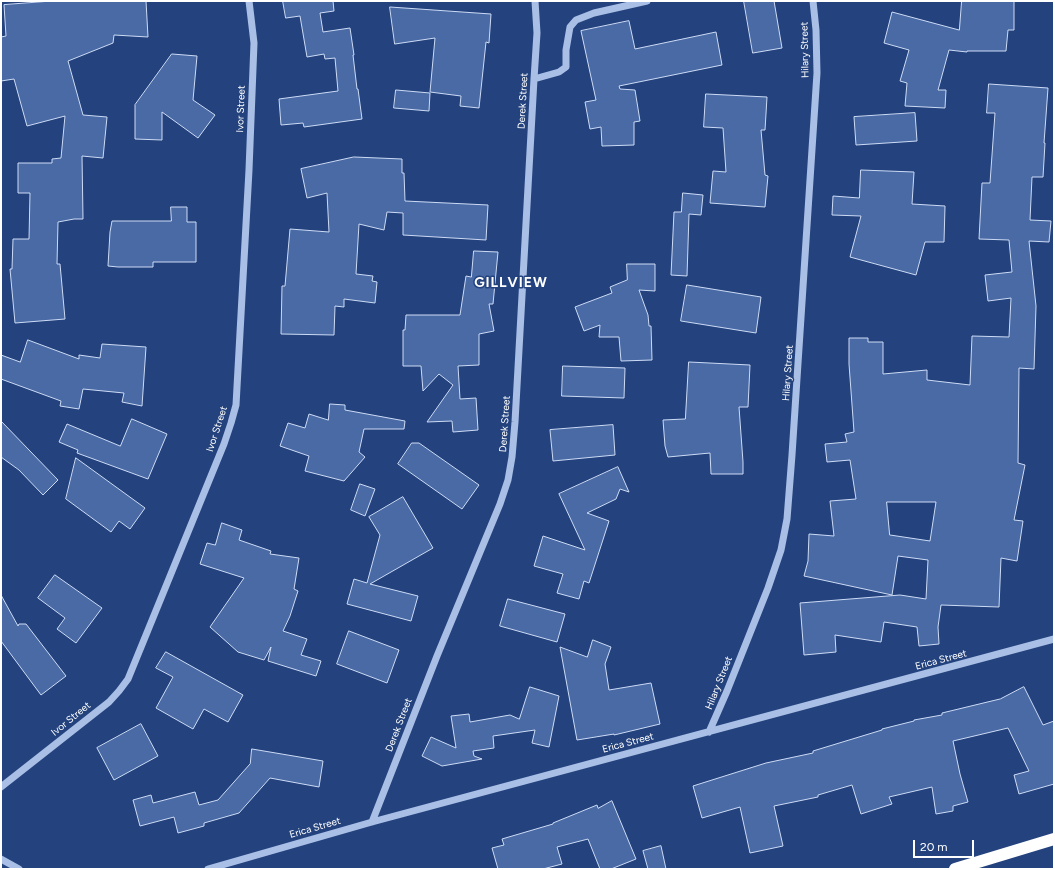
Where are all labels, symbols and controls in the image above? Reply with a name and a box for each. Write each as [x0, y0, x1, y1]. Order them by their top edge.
street label: Hilary Street [799, 22, 811, 78]
street label: Derek Street [516, 72, 530, 130]
street label: Ivor Street [234, 85, 248, 133]
district label: GILLVIEW [474, 275, 548, 291]
street label: Hilary Street [780, 345, 796, 401]
street label: Derek Street [497, 395, 513, 453]
street label: Ivor Street [204, 405, 230, 453]
street label: Erica Street [914, 647, 968, 673]
street label: Hilary Street [703, 655, 735, 711]
street label: Derek Street [383, 696, 415, 754]
street label: Ivor Street [49, 699, 93, 739]
street label: Erica Street [601, 730, 655, 756]
street label: Erica Street [288, 815, 342, 841]
scale bar [915, 832, 976, 858]
text: 20 m [920, 840, 948, 854]

